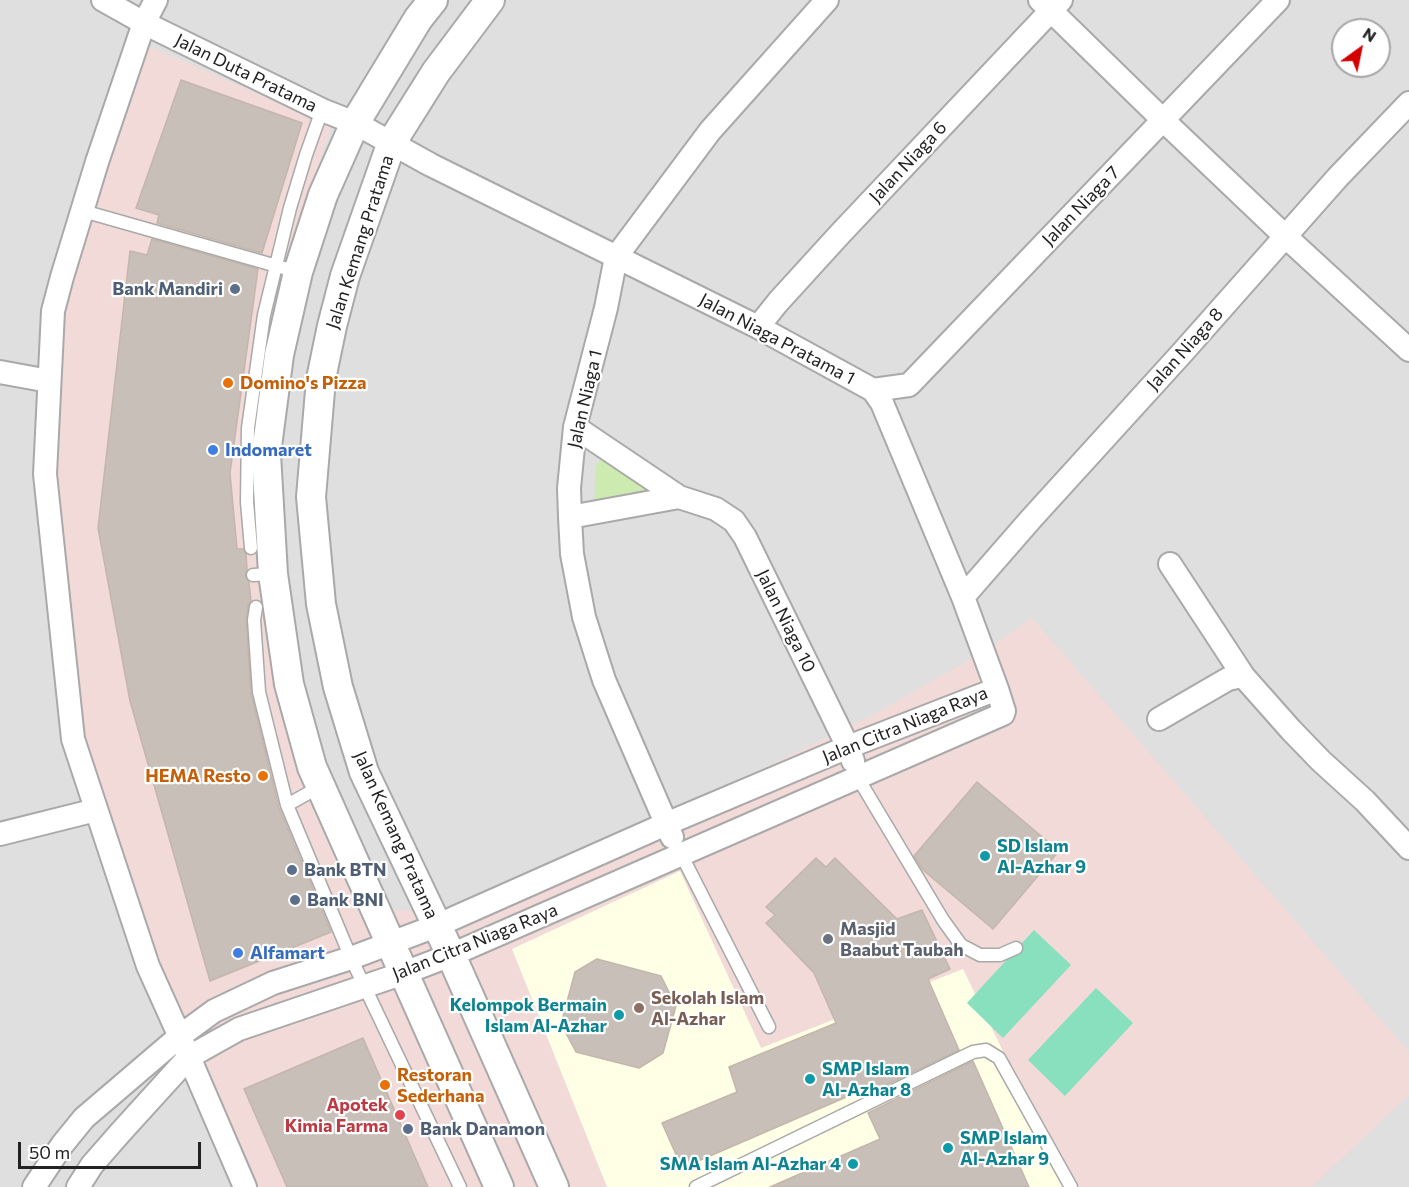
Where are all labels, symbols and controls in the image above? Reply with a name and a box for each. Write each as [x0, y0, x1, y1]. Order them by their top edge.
north arrow [1331, 18, 1391, 78]
text: N [1360, 23, 1380, 45]
street label: Jalan Duta Pratama [171, 29, 321, 117]
street label: Jalan Niaga 6 [865, 117, 951, 207]
street label: Jalan Kemang Pratama [322, 152, 398, 332]
street label: Jalan Niaga 7 [1038, 162, 1124, 250]
place label: Bank Mandiri [112, 278, 223, 300]
marker: Bank Mandiri [228, 282, 242, 296]
street label: Jalan Niaga Pratama 1 [695, 289, 859, 389]
street label: Jalan Niaga 8 [1142, 303, 1228, 395]
street label: Jalan Niaga 1 [563, 348, 607, 450]
place label: Domino's Pizza [240, 372, 366, 394]
marker: Domino's Pizza [221, 376, 235, 390]
place label: Indomaret [225, 439, 312, 461]
marker: Indomaret [206, 443, 220, 457]
street label: Jalan Niaga 10 [752, 566, 820, 676]
street label: Jalan Citra Niaga Raya [819, 682, 991, 768]
street label: Jalan Kemang Pratama [349, 748, 443, 922]
place label: HEMA Resto [145, 765, 251, 787]
marker: HEMA Resto [256, 769, 270, 783]
place label: SD Islam Al-Azhar 9 [997, 835, 1086, 878]
marker: SD Islam Al-Azhar 9 [978, 849, 992, 863]
place label: Bank BTN [304, 859, 387, 881]
marker: Bank BTN [285, 863, 299, 877]
place label: Bank BNI [307, 889, 384, 911]
marker: Bank BNI [288, 893, 302, 907]
street label: Jalan Citra Niaga Raya [389, 899, 561, 985]
place label: Masjid Baabut Taubah [840, 918, 964, 960]
marker: Masjid Baabut Taubah [821, 932, 835, 946]
place label: Alfamart [250, 942, 325, 964]
marker: Alfamart [231, 946, 245, 960]
place label: Sekolah Islam Al-Azhar [651, 987, 764, 1030]
place label: Kelompok Bermain Islam Al-Azhar [450, 994, 607, 1036]
marker: Sekolah Islam Al-Azhar [632, 1001, 646, 1015]
marker: Kelompok Bermain Islam Al-Azhar [612, 1008, 626, 1022]
place label: SMP Islam Al-Azhar 8 [822, 1058, 911, 1100]
place label: Restoran Sederhana [397, 1064, 485, 1106]
marker: SMP Islam Al-Azhar 8 [803, 1072, 817, 1086]
marker: Restoran Sederhana [378, 1078, 392, 1092]
place label: Apotek Kimia Farma [285, 1094, 388, 1136]
marker: Apotek Kimia Farma [393, 1108, 407, 1122]
place label: Bank Danamon [420, 1118, 545, 1140]
marker: Bank Danamon [401, 1122, 415, 1136]
place label: SMP Islam Al-Azhar 9 [960, 1127, 1049, 1170]
scale bar [21, 1130, 204, 1168]
text: 50 m [29, 1141, 70, 1163]
marker: SMP Islam Al-Azhar 9 [941, 1141, 955, 1155]
place label: SMA Islam Al-Azhar 4 [660, 1153, 841, 1175]
marker: SMA Islam Al-Azhar 4 [846, 1157, 860, 1171]

